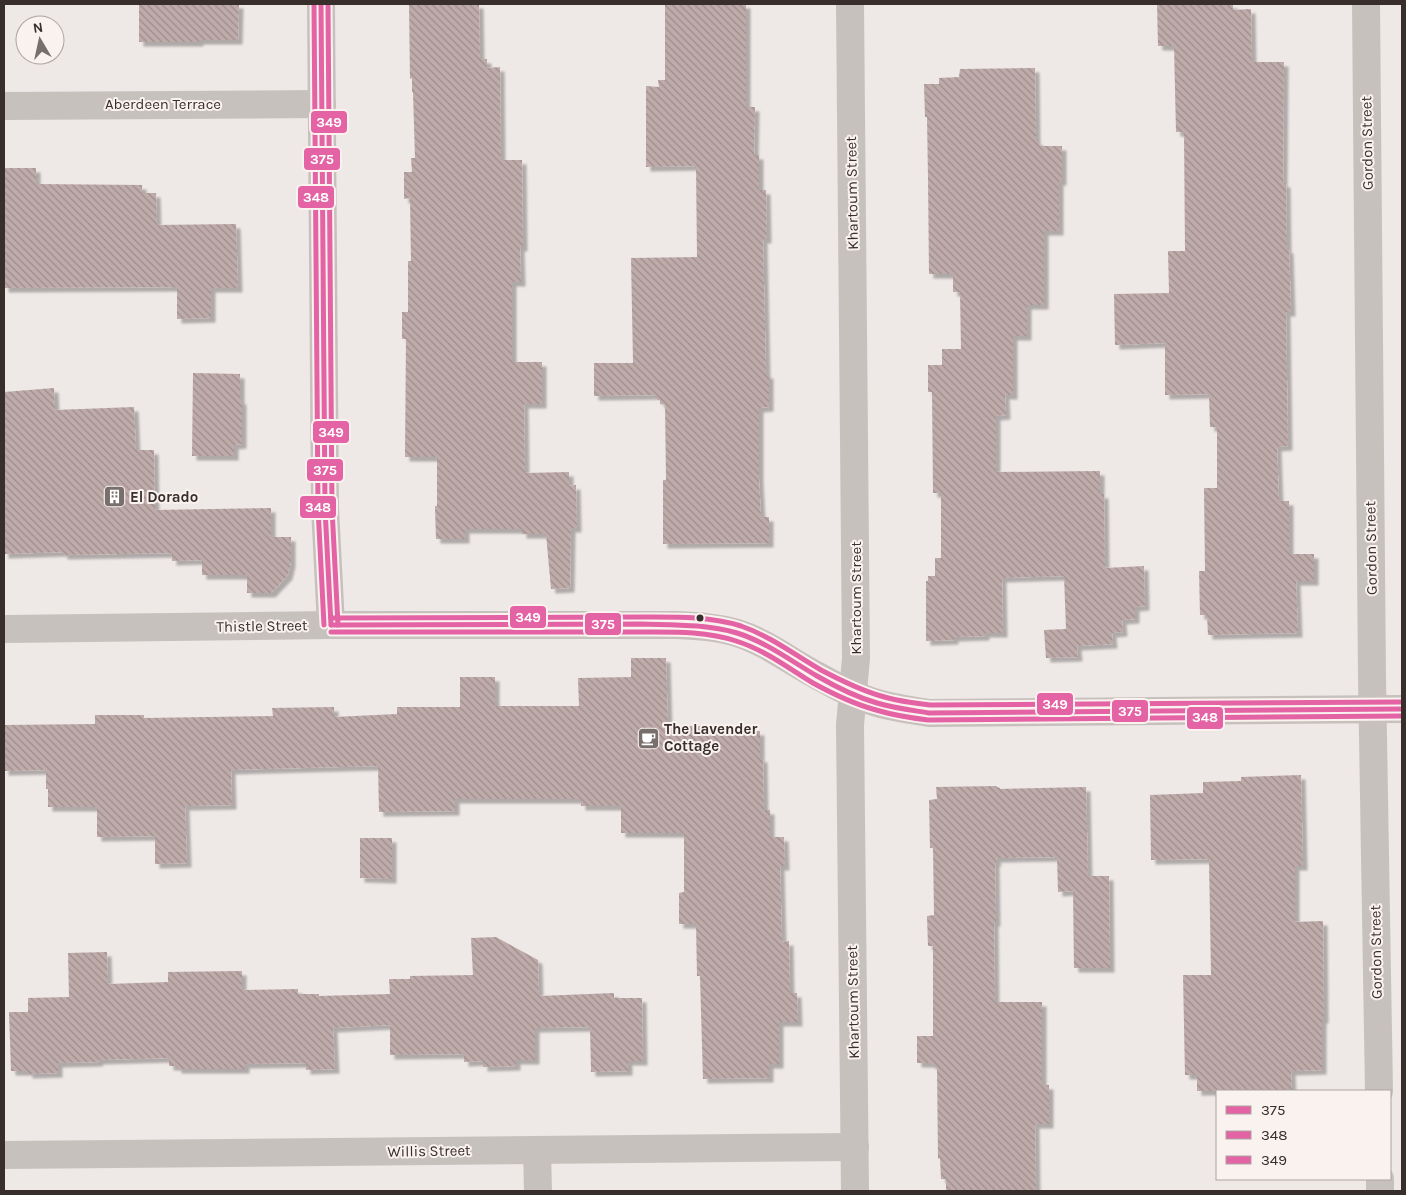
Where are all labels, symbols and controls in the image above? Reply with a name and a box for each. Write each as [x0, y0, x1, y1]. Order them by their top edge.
north arrow [15, 15, 65, 65]
text: N [32, 18, 44, 37]
street label: Aberdeen Terrace [105, 95, 221, 113]
street label: Gordon Street [1357, 95, 1377, 190]
line badge: 349 [310, 110, 348, 134]
text: 349 [316, 114, 342, 131]
street label: Khartoum Street [842, 136, 862, 250]
line badge: 375 [303, 147, 341, 171]
text: 375 [310, 151, 334, 168]
line badge: 348 [297, 185, 335, 209]
text: 348 [303, 189, 329, 206]
line badge: 349 [312, 420, 350, 444]
text: 349 [318, 424, 344, 441]
line badge: 375 [306, 458, 344, 482]
text: 375 [313, 462, 337, 479]
building icon: El Dorado [102, 485, 126, 509]
place label: El Dorado [130, 488, 198, 506]
line badge: 348 [299, 495, 337, 519]
text: 348 [305, 499, 331, 516]
street label: Gordon Street [1361, 500, 1381, 595]
street label: Khartoum Street [847, 541, 865, 655]
line badge: 349 [509, 605, 547, 629]
text: 349 [515, 609, 541, 626]
line badge: 375 [584, 612, 622, 636]
unlabelled marker [695, 613, 705, 623]
street label: Thistle Street [216, 616, 308, 636]
text: 375 [591, 616, 615, 633]
line badge: 349 [1036, 692, 1074, 716]
text: 349 [1042, 696, 1068, 713]
line badge: 375 [1111, 699, 1149, 723]
text: 375 [1118, 703, 1142, 720]
line badge: 348 [1186, 706, 1224, 730]
text: 348 [1192, 709, 1218, 726]
place label: The Lavender Cottage [664, 720, 757, 755]
cafe icon: The Lavender Cottage [636, 726, 660, 750]
street label: Gordon Street [1366, 904, 1386, 999]
street label: Khartoum Street [843, 945, 863, 1059]
legend [1216, 1090, 1391, 1180]
text: 375 [1261, 1101, 1285, 1119]
text: 348 [1261, 1126, 1287, 1144]
street label: Willis Street [387, 1141, 471, 1161]
text: 349 [1261, 1151, 1287, 1169]

